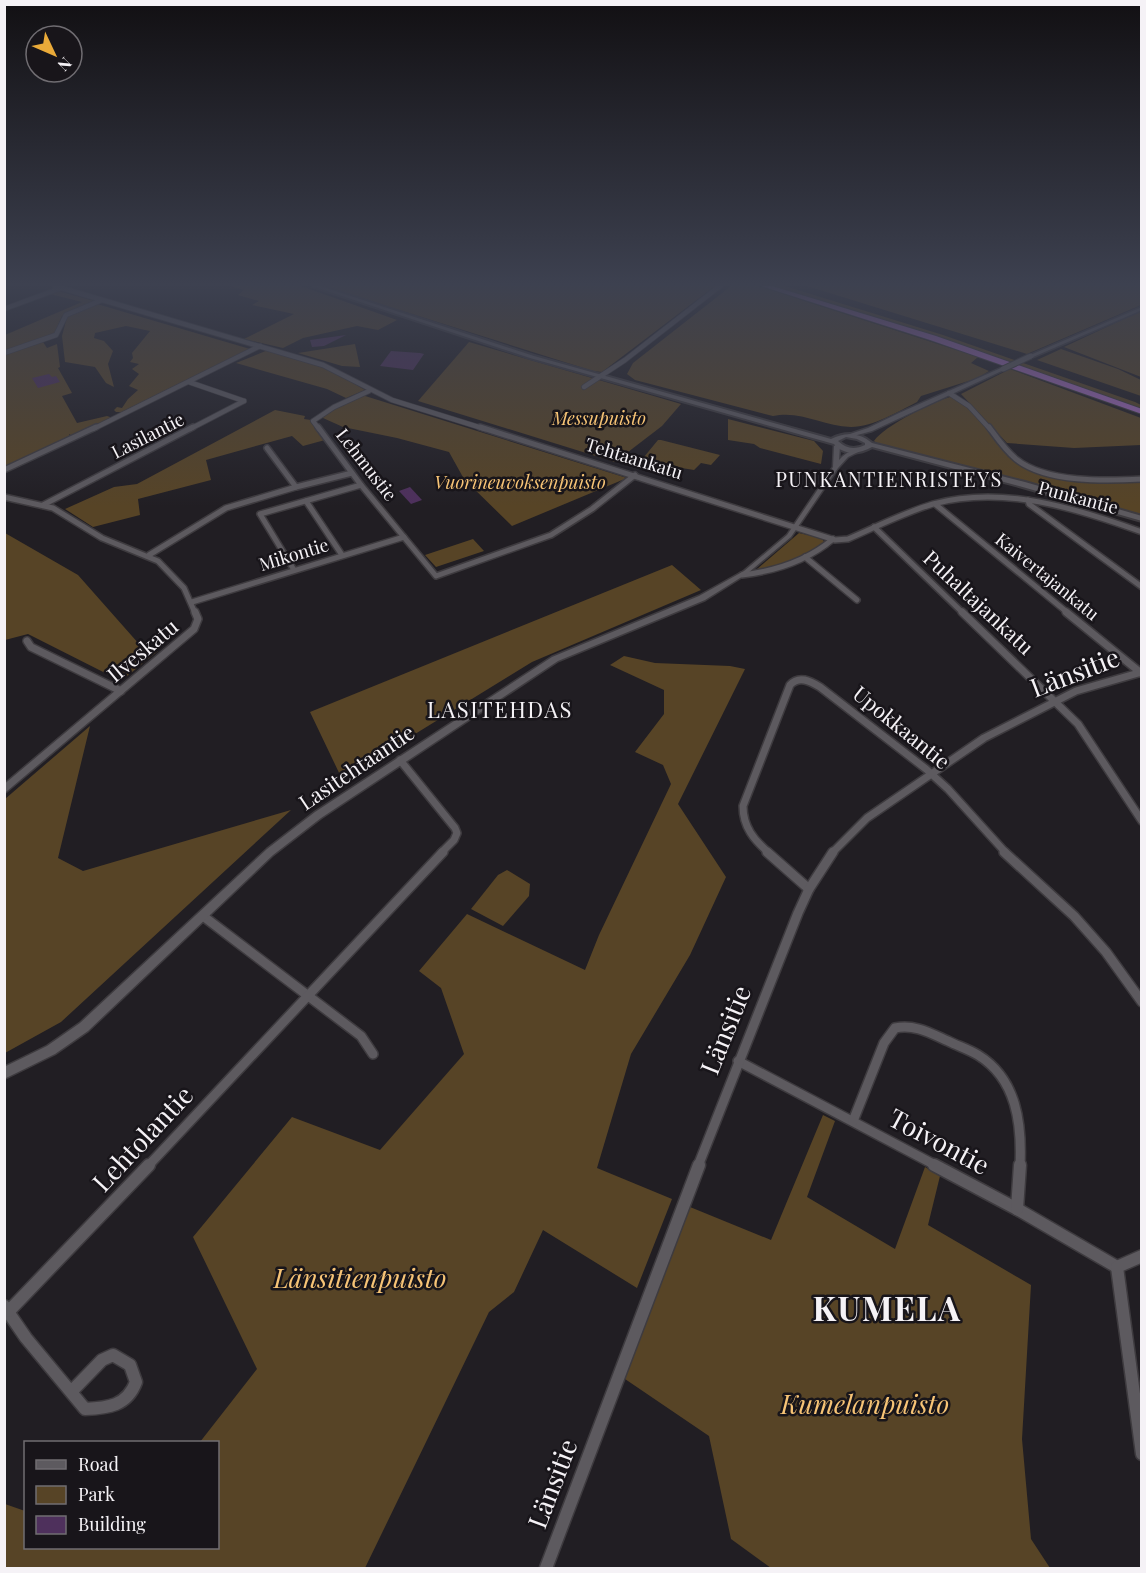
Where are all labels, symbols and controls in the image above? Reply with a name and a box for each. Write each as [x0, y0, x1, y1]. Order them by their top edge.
north arrow [24, 24, 84, 84]
text: N [53, 53, 77, 77]
park label: Messupuisto [551, 406, 646, 430]
street label: Lasilantie [107, 407, 188, 464]
street label: Lehmustie [331, 423, 403, 505]
street label: Tehtaankatu [583, 432, 686, 484]
district label: PUNKANTIENRISTEYS [775, 465, 1003, 492]
park label: Vuorineuvoksenpuisto [434, 470, 606, 494]
street label: Punkantie [1036, 475, 1121, 519]
street label: Kaivertajankatu [991, 527, 1105, 626]
street label: Mikontie [256, 532, 332, 576]
street label: Puhaltajankatu [918, 543, 1041, 660]
street label: Ilveskatu [100, 612, 183, 687]
street label: Länsitie [1025, 639, 1124, 705]
street label: Upokkaantie [848, 679, 957, 774]
district label: LASITEHDAS [427, 694, 573, 724]
street label: Lasitehtaantie [293, 717, 419, 815]
street label: Länsitie [691, 980, 758, 1079]
street label: Lehtolantie [84, 1077, 200, 1198]
street label: Toivontie [883, 1100, 996, 1182]
park label: Länsitienpuisto [273, 1260, 446, 1295]
district label: KUMELA [813, 1285, 962, 1329]
park label: Kumelanpuisto [780, 1386, 949, 1421]
street label: Länsitie [519, 1434, 585, 1533]
legend [24, 1441, 219, 1549]
text: Road [78, 1452, 119, 1476]
text: Park [78, 1482, 115, 1506]
text: Building [78, 1512, 146, 1536]

